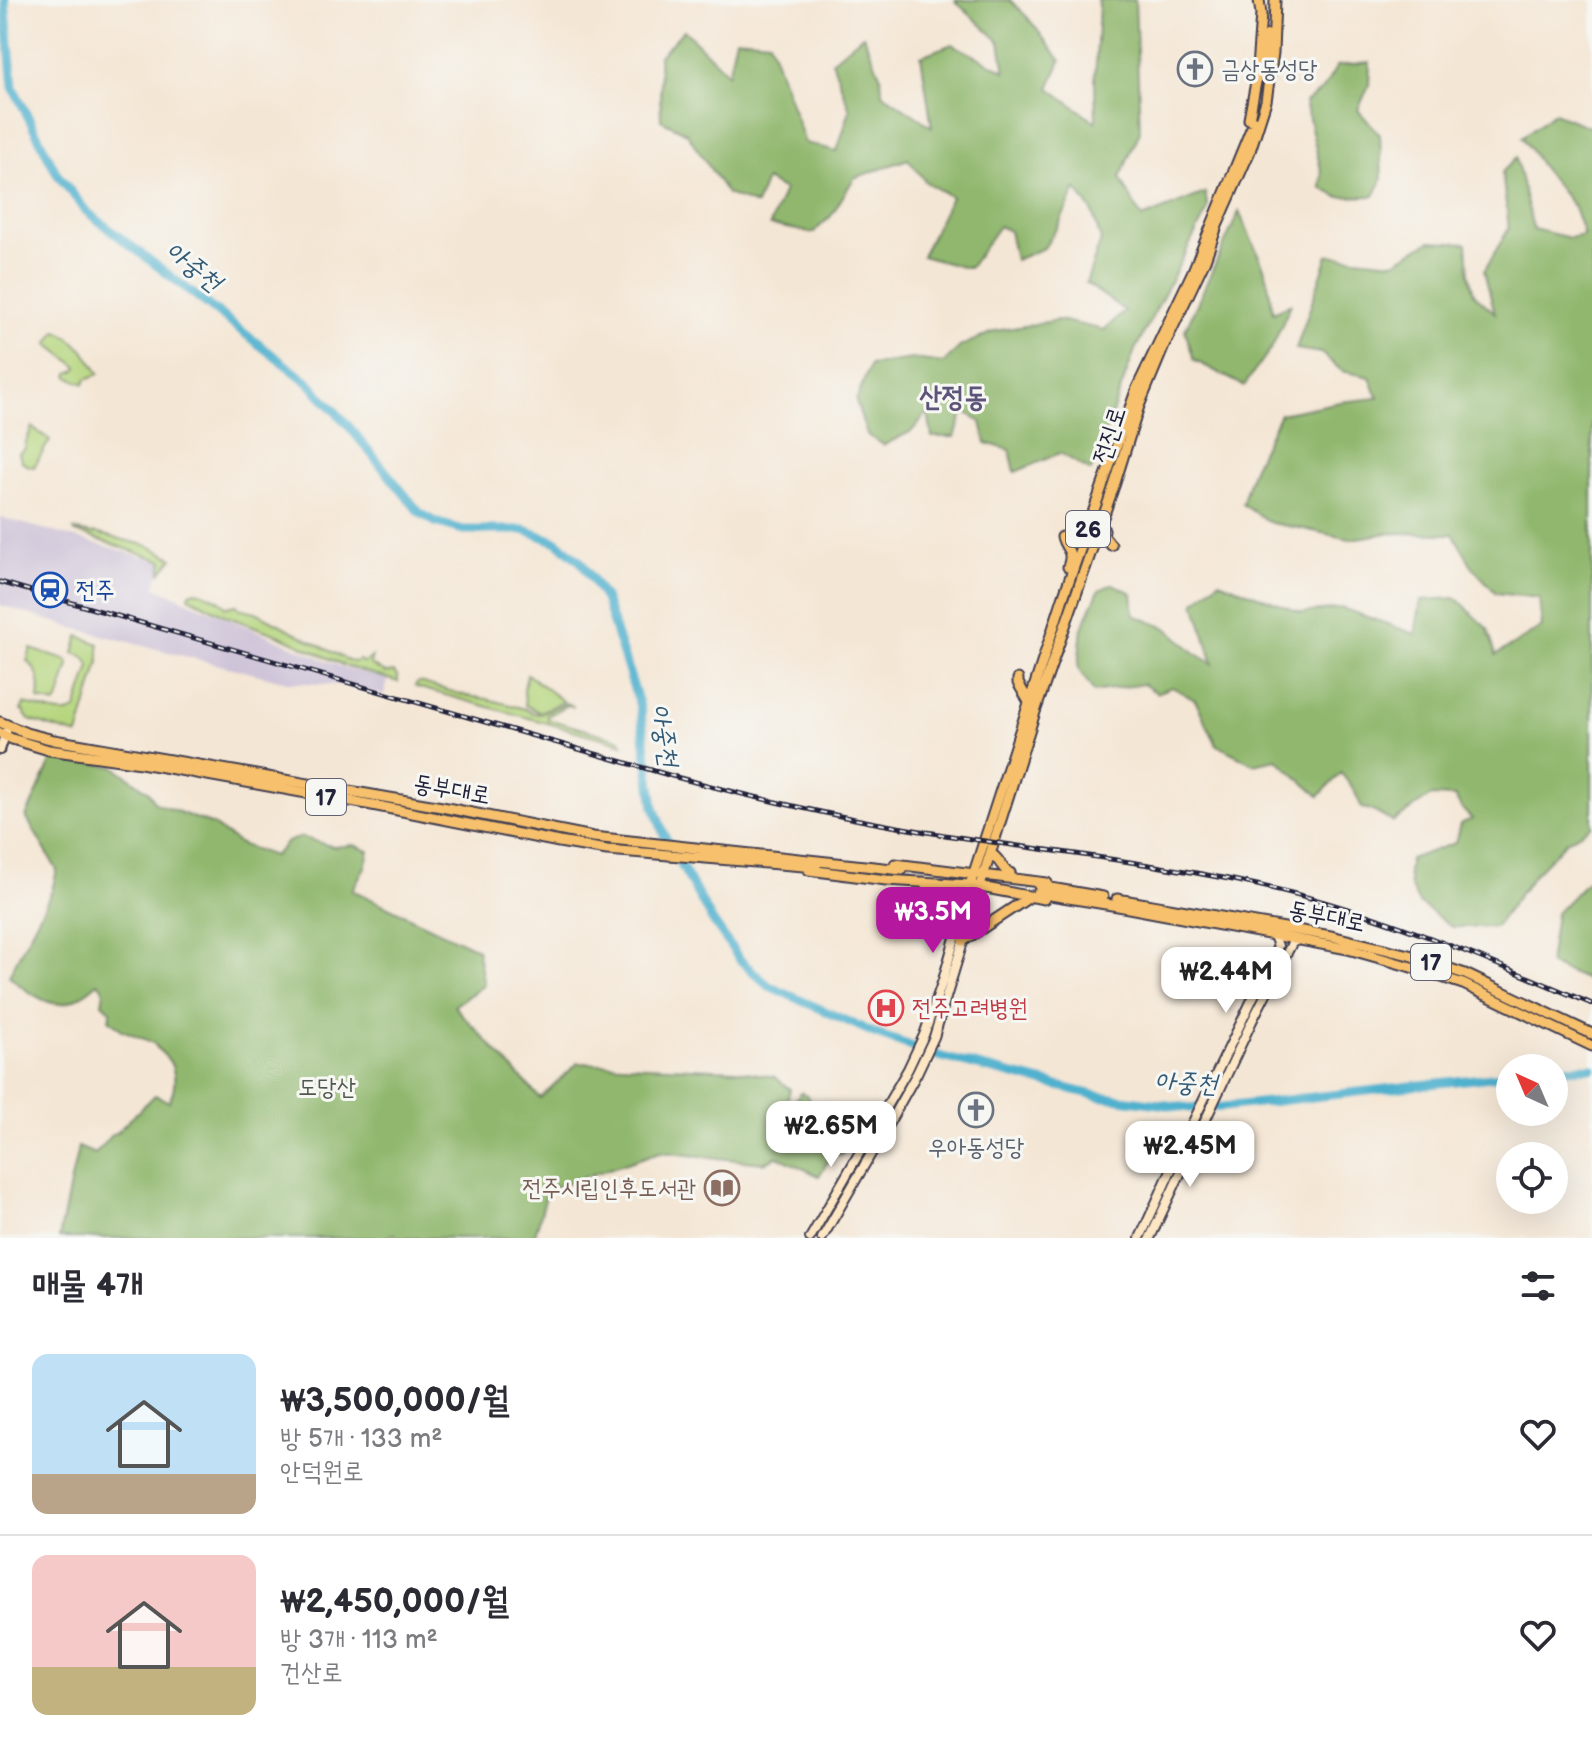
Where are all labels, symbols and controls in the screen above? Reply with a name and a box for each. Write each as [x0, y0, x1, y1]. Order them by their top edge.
church icon: 금상동성당 [1176, 50, 1214, 88]
place label: 금상동성당 [1221, 55, 1318, 84]
water label: 아중천 [159, 236, 230, 301]
district label: 산정동 [919, 381, 987, 414]
street label: 전진로 [1087, 403, 1132, 467]
road number: 26 [1066, 511, 1110, 547]
station icon: 전주 [31, 571, 69, 609]
place label: 전주 [76, 576, 115, 605]
water label: 아중천 [643, 702, 684, 772]
street label: 동부대로 [411, 769, 492, 810]
road number: 17 [306, 779, 346, 815]
pin: ₩3.5M [877, 887, 989, 955]
street label: 동부대로 [1286, 895, 1368, 938]
text: ₩3.5M [894, 897, 972, 928]
road number: 17 [1411, 944, 1451, 980]
pin: ₩2.44M [1161, 947, 1291, 1015]
text: ₩2.44M [1179, 957, 1273, 988]
hospital icon: 전주고려병원 [867, 989, 905, 1027]
place label: 전주고려병원 [912, 994, 1028, 1023]
north arrow [1496, 1054, 1568, 1126]
map controls [1496, 1054, 1568, 1214]
water label: 아중천 [1154, 1066, 1221, 1101]
park label: 도당산 [298, 1073, 356, 1102]
church icon: 우아동성당 [957, 1091, 995, 1129]
pin: ₩2.65M [766, 1101, 896, 1169]
text: ₩2.65M [784, 1111, 878, 1142]
pin: ₩2.45M [1125, 1121, 1255, 1189]
text: ₩2.45M [1143, 1131, 1237, 1162]
place label: 우아동성당 [928, 1133, 1024, 1162]
button: locate [1496, 1142, 1568, 1214]
library icon: 전주시립인후도서관 [703, 1169, 741, 1207]
place label: 전주시립인후도서관 [522, 1174, 696, 1203]
icon: filters [1516, 1264, 1560, 1308]
text: 매물 4개 [32, 1265, 143, 1306]
text: ₩3,500,000/월 [280, 1380, 509, 1421]
icon: home [96, 1386, 192, 1482]
icon: heart [1516, 1412, 1560, 1456]
text: 방 5개 · 133 m² [280, 1424, 443, 1455]
text: 안덕원로 [280, 1457, 364, 1488]
text: ₩2,450,000/월 [280, 1581, 509, 1622]
icon: home [96, 1587, 192, 1683]
icon: heart [1516, 1613, 1560, 1657]
text: 방 3개 · 113 m² [280, 1625, 438, 1656]
text: 건산로 [280, 1658, 343, 1689]

